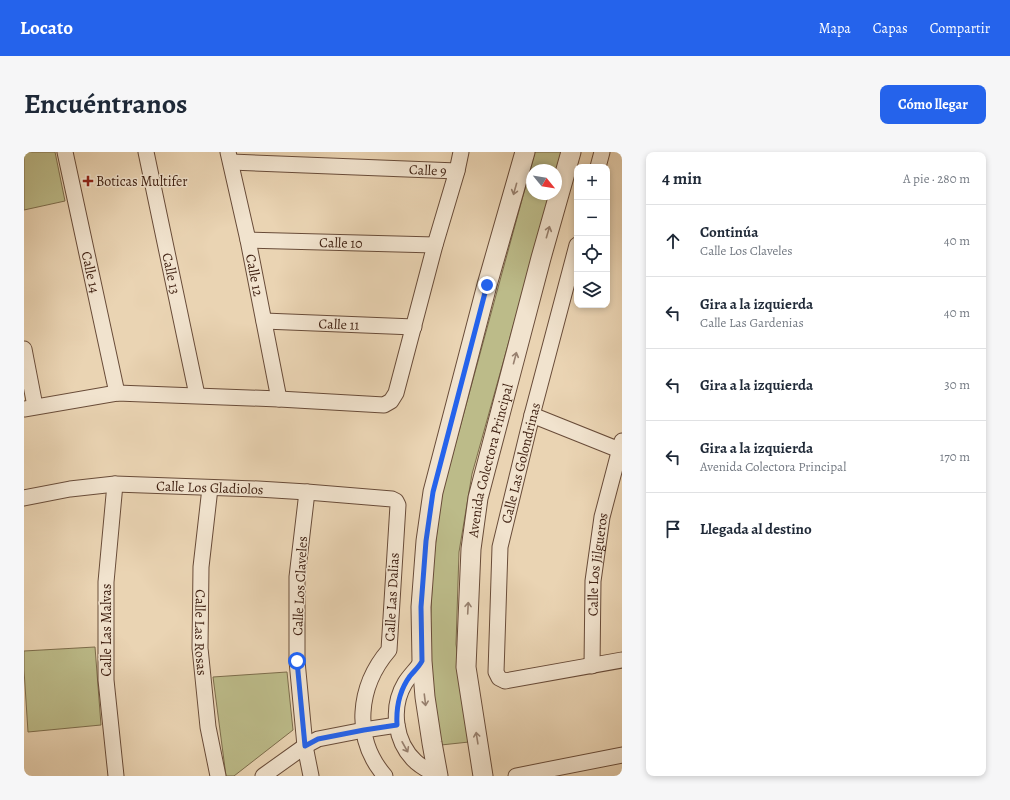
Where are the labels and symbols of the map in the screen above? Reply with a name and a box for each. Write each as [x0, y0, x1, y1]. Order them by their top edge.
street label: Calle 9 [409, 160, 447, 180]
north arrow [526, 164, 562, 200]
place label: Boticas Multifer [96, 172, 188, 191]
marker: Boticas Multifer [83, 176, 93, 186]
one-way arrow [511, 183, 518, 196]
one-way arrow [545, 226, 552, 239]
street label: Calle 10 [319, 232, 363, 253]
street label: Calle 14 [77, 250, 105, 295]
street label: Calle 13 [158, 251, 185, 296]
street label: Calle 12 [241, 252, 268, 298]
route end [478, 276, 496, 294]
street label: Calle 11 [318, 314, 360, 334]
one-way arrow [511, 351, 519, 364]
street label: Avenida Colectora Principal [463, 381, 517, 540]
street label: Calle Las Golondrinas [497, 401, 545, 525]
street label: Calle Los Gladiolos [156, 476, 264, 499]
street label: Calle Los Jilgueros [583, 510, 612, 616]
street label: Calle Los Claveles [288, 536, 312, 636]
street label: Calle Las Dalias [380, 552, 404, 642]
street label: Calle Las Malvas [97, 583, 116, 677]
street label: Calle Las Rosas [190, 589, 212, 676]
one-way arrow [465, 602, 472, 615]
route start [288, 652, 306, 670]
one-way arrow [421, 693, 429, 706]
one-way arrow [473, 731, 481, 744]
one-way arrow [402, 741, 409, 753]

